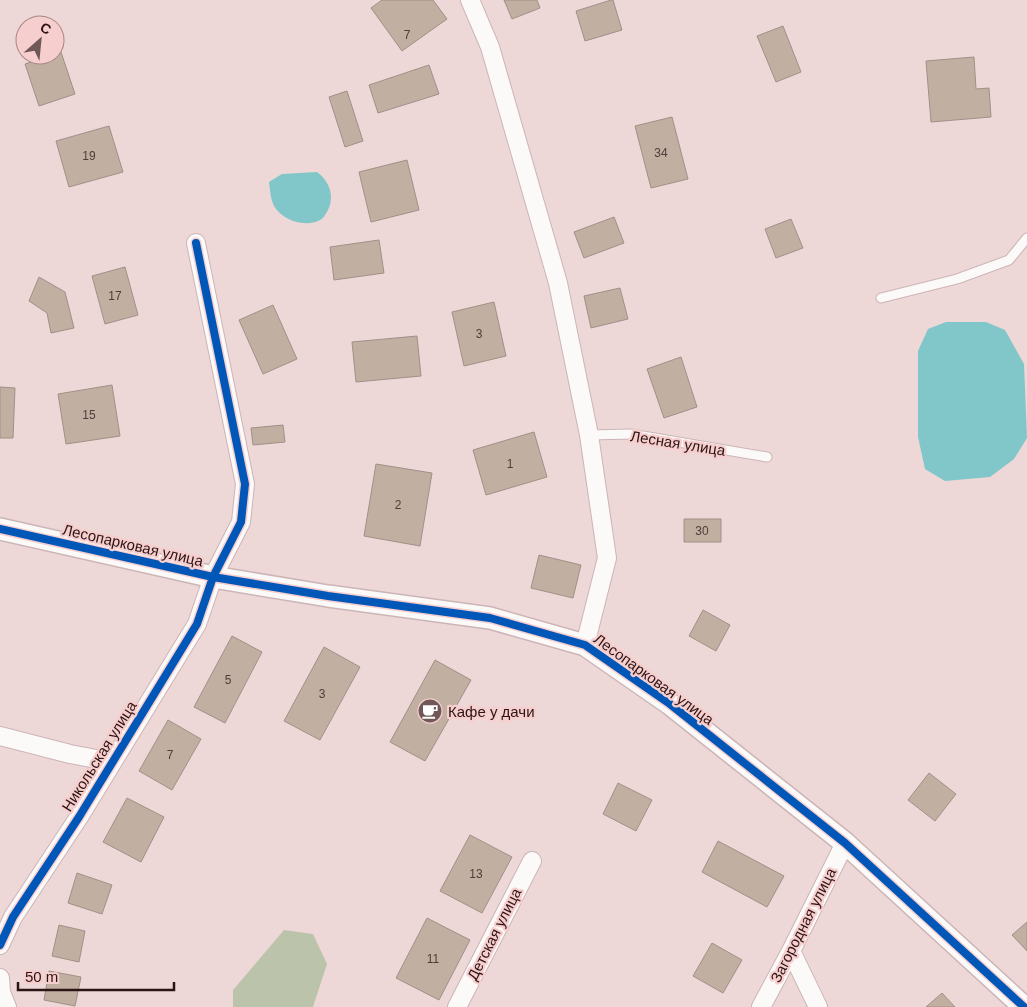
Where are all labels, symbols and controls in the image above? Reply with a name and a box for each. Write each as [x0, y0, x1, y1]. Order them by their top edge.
north arrow [15, 15, 65, 65]
text: С [38, 19, 54, 38]
house number: 7 [404, 28, 411, 42]
house number: 34 [654, 146, 668, 160]
house number: 19 [82, 149, 96, 163]
house number: 17 [108, 289, 122, 303]
house number: 3 [476, 327, 483, 341]
house number: 15 [82, 408, 96, 422]
street label: Лесная улица [629, 427, 727, 459]
house number: 1 [507, 457, 514, 471]
house number: 2 [395, 498, 402, 512]
street label: Лесопарковая улица [61, 521, 206, 570]
house number: 30 [695, 524, 709, 538]
street label: Лесопарковая улица [591, 630, 718, 729]
house number: 5 [225, 673, 232, 687]
house number: 3 [319, 687, 326, 701]
street label: Никольская улица [58, 697, 140, 814]
cafe icon: Кафе у дачи [417, 698, 443, 724]
place label: Кафе у дачи [448, 703, 535, 720]
house number: 7 [167, 748, 174, 762]
street label: Загородная улица [767, 864, 840, 985]
house number: 13 [469, 867, 483, 881]
street label: Детская улица [464, 885, 525, 983]
house number: 11 [427, 952, 440, 966]
scale bar [18, 960, 174, 992]
text: 50 m [25, 968, 58, 985]

